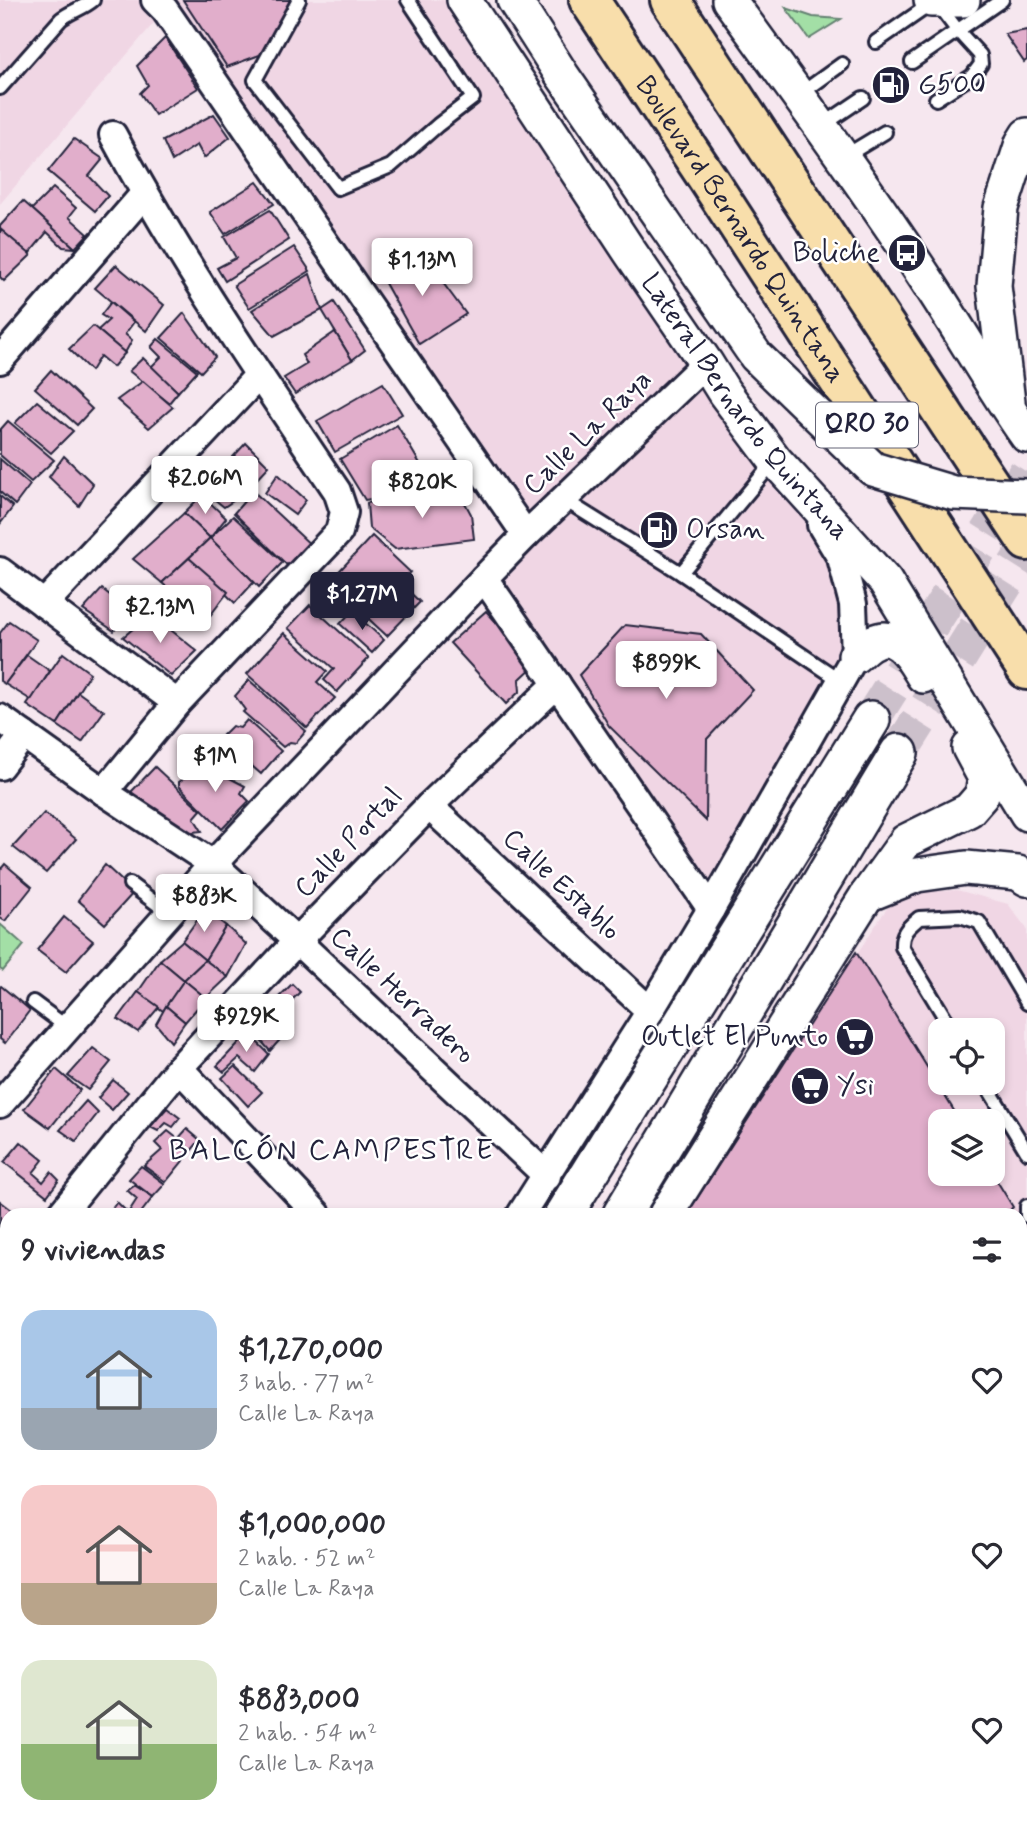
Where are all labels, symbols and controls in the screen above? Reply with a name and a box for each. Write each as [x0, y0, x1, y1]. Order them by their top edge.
fuel station icon: G500 [870, 64, 912, 106]
place label: G500 [918, 67, 986, 104]
street label: Boulevard Bernardo Quintana [626, 69, 854, 390]
bus stop icon: Boliche [886, 232, 928, 274]
place label: Boliche [793, 235, 880, 272]
pin: $1.13M [365, 238, 479, 298]
text: $1.13M [388, 246, 456, 276]
street label: Lateral Bernardo Quintana [632, 266, 858, 548]
street label: Calle La Raya [515, 362, 661, 504]
road number: QRO 30 [816, 402, 918, 448]
pin: $2.06M [148, 456, 262, 516]
pin: $820K [373, 461, 471, 520]
text: $2.06M [167, 464, 243, 494]
text: $820K [388, 468, 456, 498]
fuel station icon: Orsan [638, 509, 680, 551]
place label: Orsan [686, 512, 765, 549]
pin: $1.27M [305, 572, 419, 632]
text: $1.27M [326, 580, 398, 610]
pin: $2.13M [103, 586, 217, 645]
text: $2.13M [125, 593, 195, 623]
pin: $899K [617, 642, 715, 701]
text: $899K [632, 649, 700, 679]
pin: $1M [181, 734, 249, 794]
text: $1M [193, 742, 237, 772]
street label: Calle Portal [287, 779, 411, 907]
street label: Calle Establo [494, 821, 628, 949]
pin: $883K [155, 874, 253, 934]
text: $883K [172, 882, 236, 912]
street label: Calle Herradero [322, 919, 482, 1073]
pin: $929K [197, 995, 295, 1054]
text: $929K [213, 1002, 279, 1032]
supermarket icon: Outlet El Punto [834, 1016, 876, 1058]
map controls [928, 1018, 1005, 1186]
button: locate [928, 1018, 1005, 1095]
place label: Outlet El Punto [641, 1019, 828, 1056]
supermarket icon: Ysi [789, 1065, 831, 1107]
place label: Ysi [837, 1068, 874, 1105]
button: layers [928, 1109, 1005, 1186]
district label: BALCÓN CAMPESTRE [169, 1131, 495, 1170]
text: 9 viviendas [21, 1231, 165, 1270]
icon: filters [968, 1231, 1006, 1269]
text: $1,270,000 [238, 1330, 383, 1369]
icon: home [77, 1338, 161, 1422]
icon: heart [968, 1361, 1006, 1399]
text: 3 hab. · 77 m² [238, 1369, 374, 1399]
text: Calle La Raya [238, 1399, 374, 1429]
text: $1,000,000 [238, 1505, 386, 1544]
icon: home [77, 1513, 161, 1597]
icon: heart [968, 1536, 1006, 1574]
text: 2 hab. · 52 m² [238, 1544, 375, 1574]
text: Calle La Raya [238, 1574, 374, 1604]
text: $883,000 [238, 1680, 360, 1719]
icon: home [77, 1688, 161, 1772]
icon: heart [968, 1711, 1006, 1749]
text: 2 hab. · 54 m² [238, 1719, 377, 1749]
text: Calle La Raya [238, 1749, 374, 1779]

